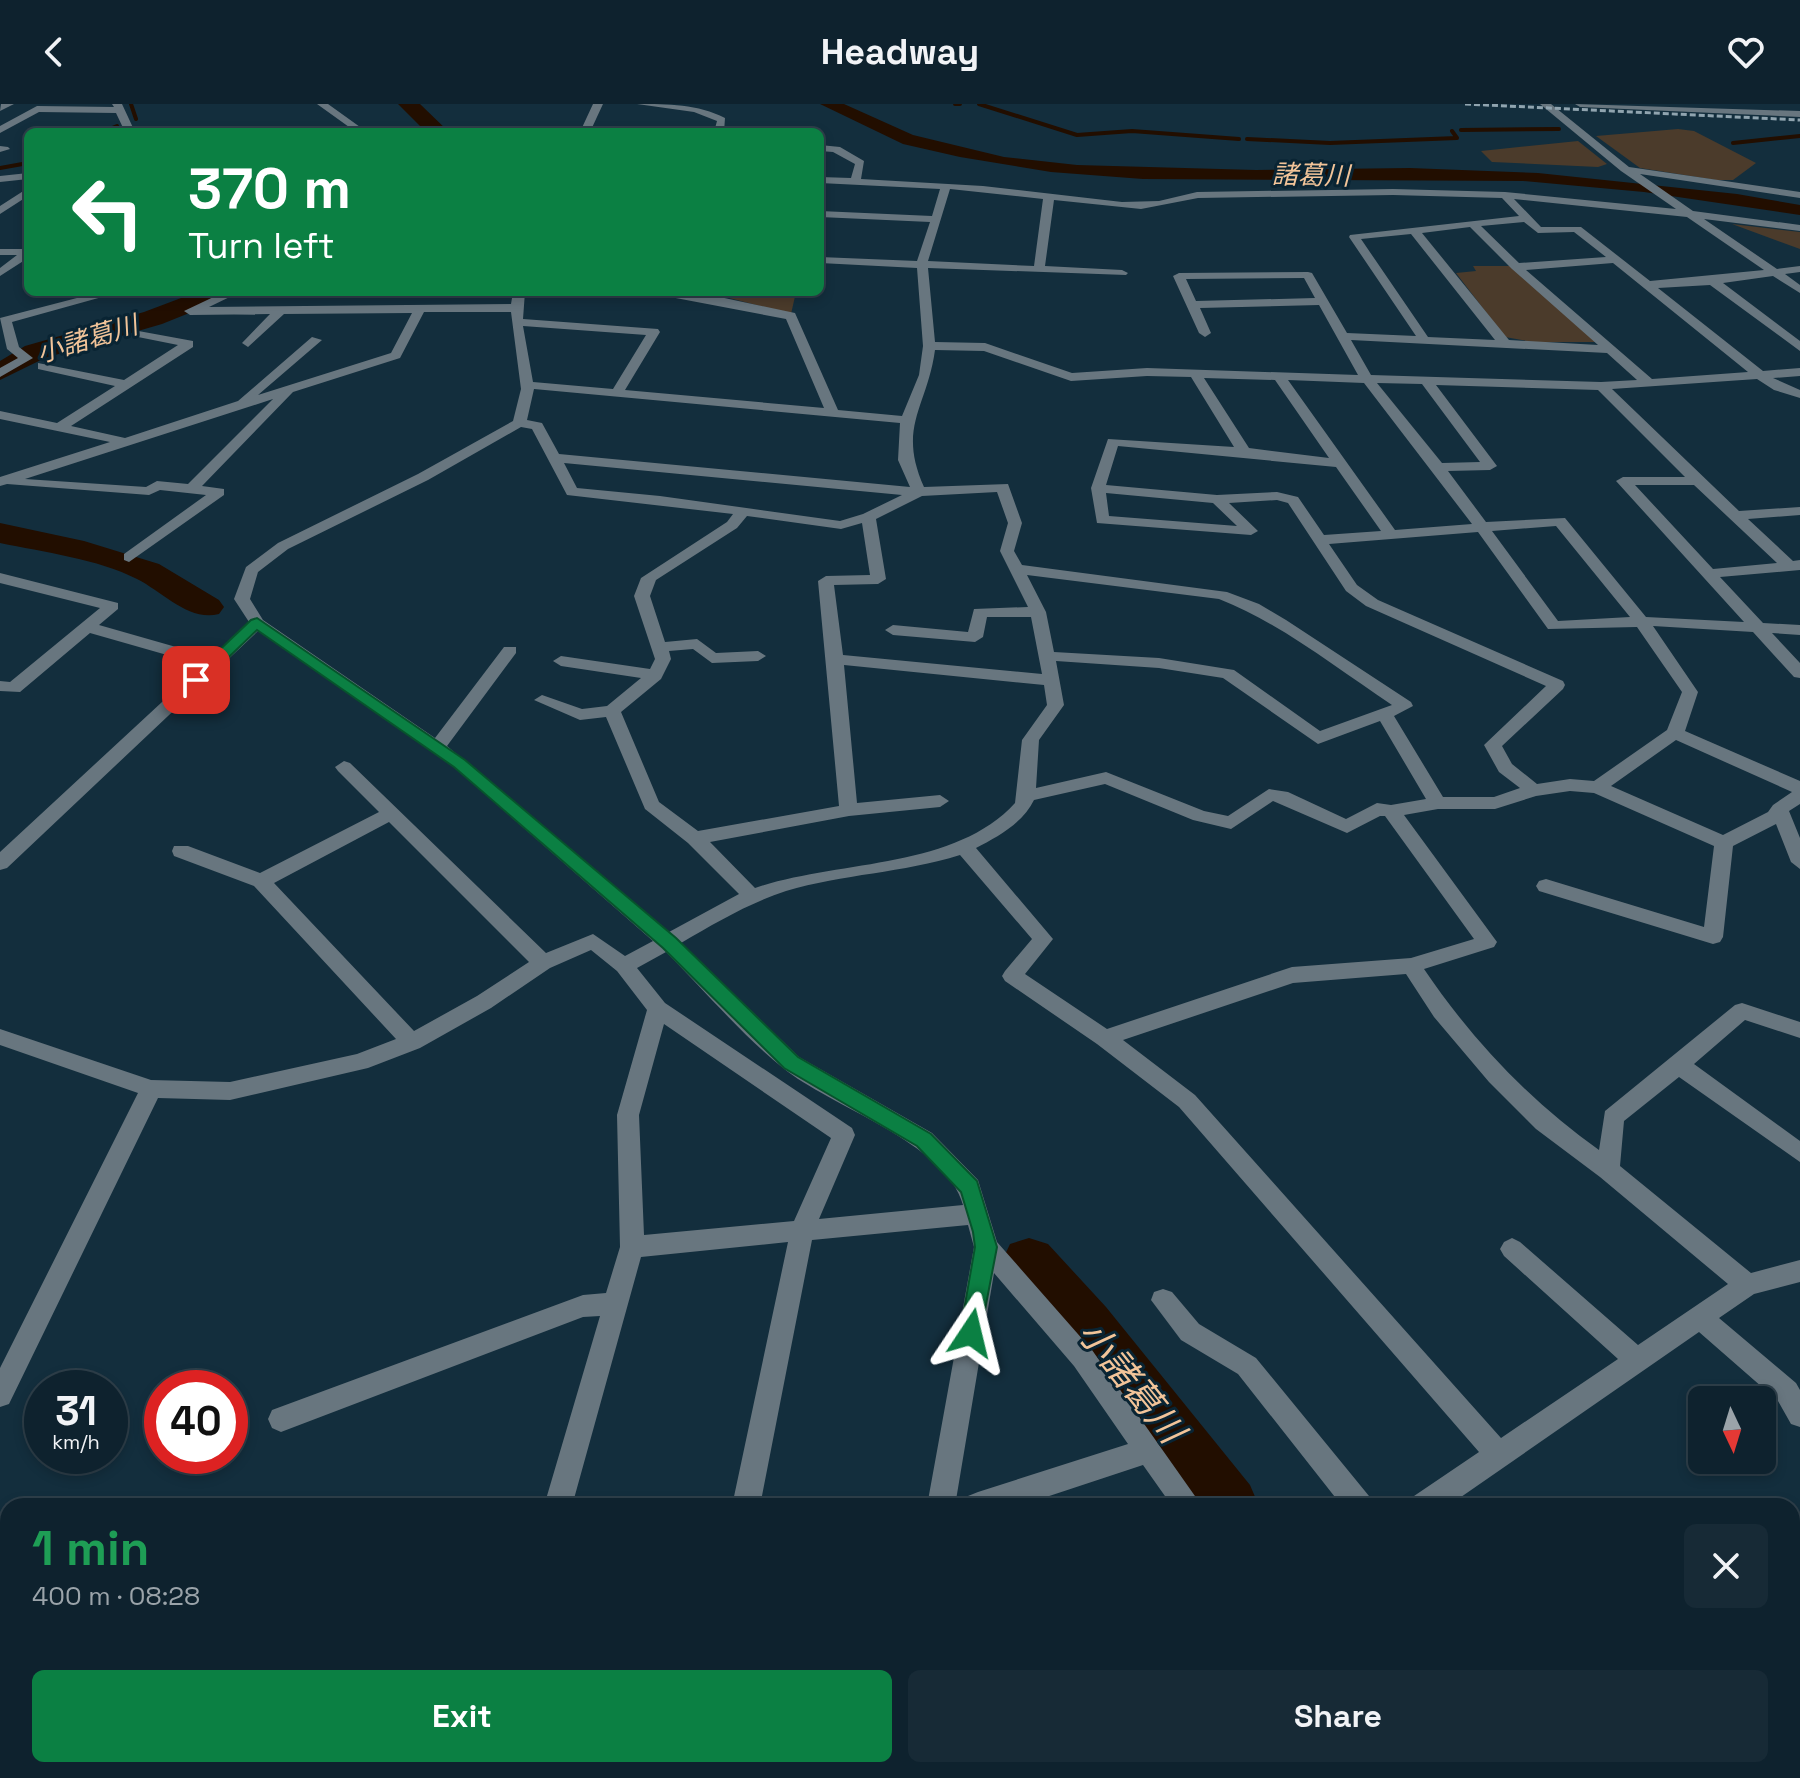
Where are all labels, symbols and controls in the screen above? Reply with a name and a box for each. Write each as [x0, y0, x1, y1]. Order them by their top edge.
text: Headway [821, 29, 979, 75]
icon: back [32, 30, 76, 74]
icon: heart [1724, 30, 1768, 74]
text: 370 m [188, 153, 351, 224]
water label: 諸葛川 [1272, 157, 1353, 193]
icon: left [56, 160, 160, 264]
text: Turn left [188, 223, 335, 269]
water label: 小諸葛川 [32, 307, 145, 370]
pin [162, 646, 230, 714]
icon: arrive [174, 658, 218, 702]
position arrow [929, 1291, 1013, 1375]
water label: 小諸葛川 [1068, 1312, 1197, 1456]
speed limit sign: 40 [144, 1370, 248, 1474]
text: 31 [55, 1386, 97, 1437]
north arrow [1688, 1386, 1776, 1474]
map controls [1688, 1386, 1776, 1474]
text: km/h [52, 1429, 100, 1455]
text: 1 min [32, 1518, 149, 1579]
button: close [1684, 1524, 1768, 1608]
text: 400 m · 08:28 [32, 1579, 200, 1613]
button: Exit [32, 1670, 892, 1762]
button: Share [908, 1670, 1768, 1762]

